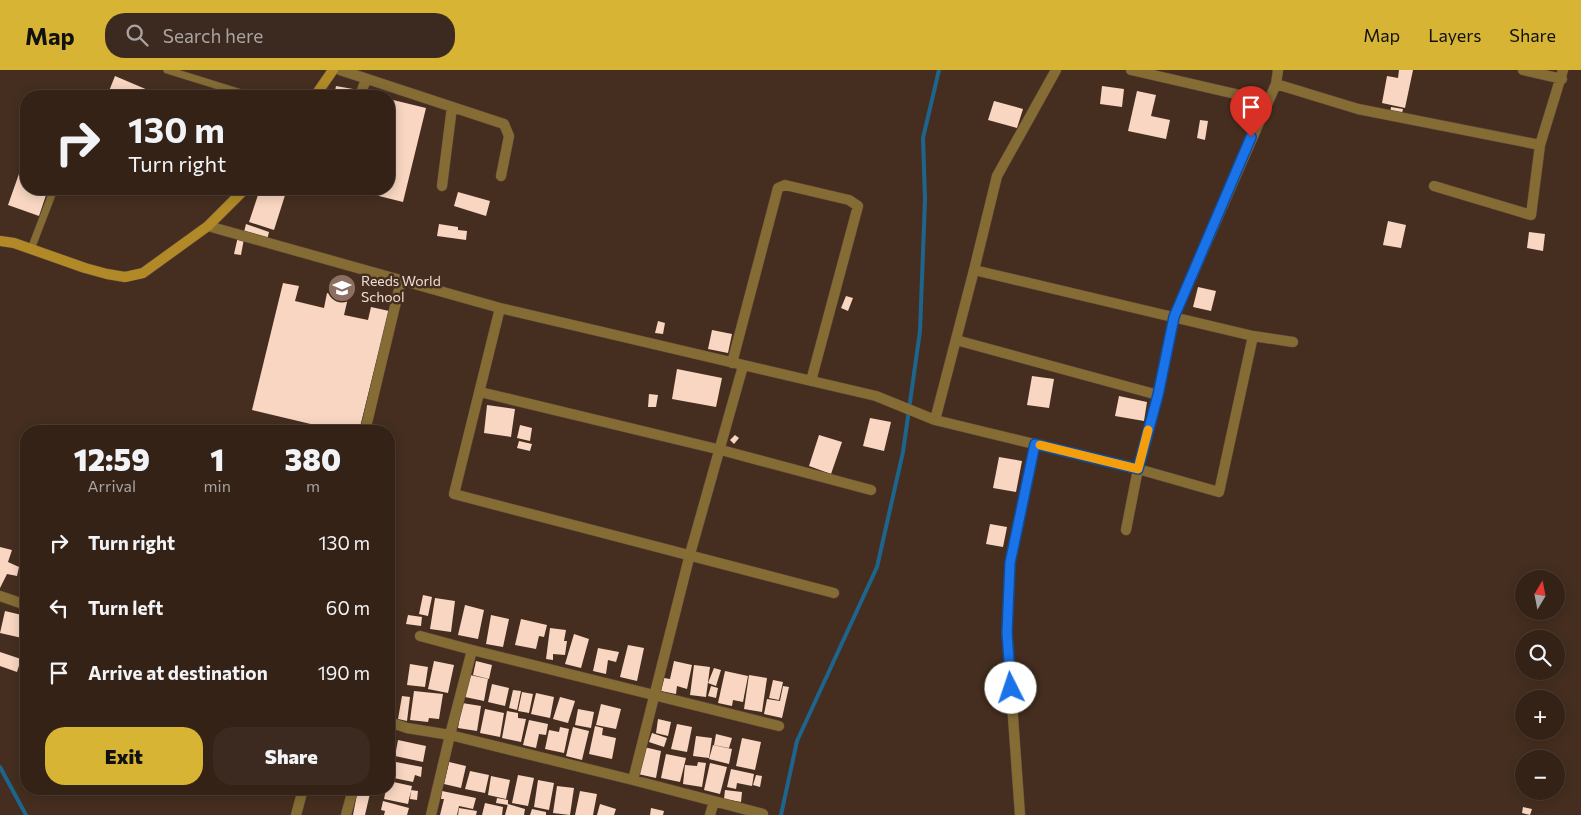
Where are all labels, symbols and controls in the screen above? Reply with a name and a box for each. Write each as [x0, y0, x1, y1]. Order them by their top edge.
search box [105, 13, 455, 58]
text: Map [25, 21, 75, 50]
icon: search [123, 21, 151, 49]
text: Search here [163, 24, 263, 47]
text: Map [1363, 24, 1400, 46]
text: Layers [1428, 24, 1481, 46]
text: Share [1509, 24, 1556, 46]
pin [1230, 86, 1272, 137]
icon: arrive [1237, 93, 1265, 121]
text: 130 m [128, 107, 225, 150]
icon: right [45, 110, 110, 175]
text: Turn right [128, 150, 226, 177]
place label: Reeds World School [361, 272, 441, 305]
school or university icon: Reeds World School [327, 273, 357, 303]
text: 12:59 [74, 440, 150, 477]
text: 1 [210, 440, 224, 477]
text: 380 [285, 440, 341, 477]
text: Arrival [88, 476, 136, 495]
text: min [204, 476, 231, 495]
text: m [306, 476, 320, 495]
icon: right [45, 529, 73, 557]
text: Turn right [88, 531, 175, 554]
text: 130 m [318, 531, 370, 554]
north arrow [1515, 570, 1565, 620]
map controls [1515, 570, 1565, 800]
icon: left [45, 594, 73, 622]
text: Turn left [88, 596, 163, 619]
text: 60 m [326, 596, 370, 619]
button: search [1515, 630, 1565, 680]
icon: arrive [45, 659, 73, 687]
text: Arrive at destination [88, 661, 268, 684]
text: 190 m [318, 661, 370, 684]
position arrow [984, 661, 1036, 713]
button: + [1515, 690, 1565, 740]
button: Exit [45, 727, 203, 785]
button: Share [213, 727, 370, 785]
button: − [1515, 750, 1565, 800]

